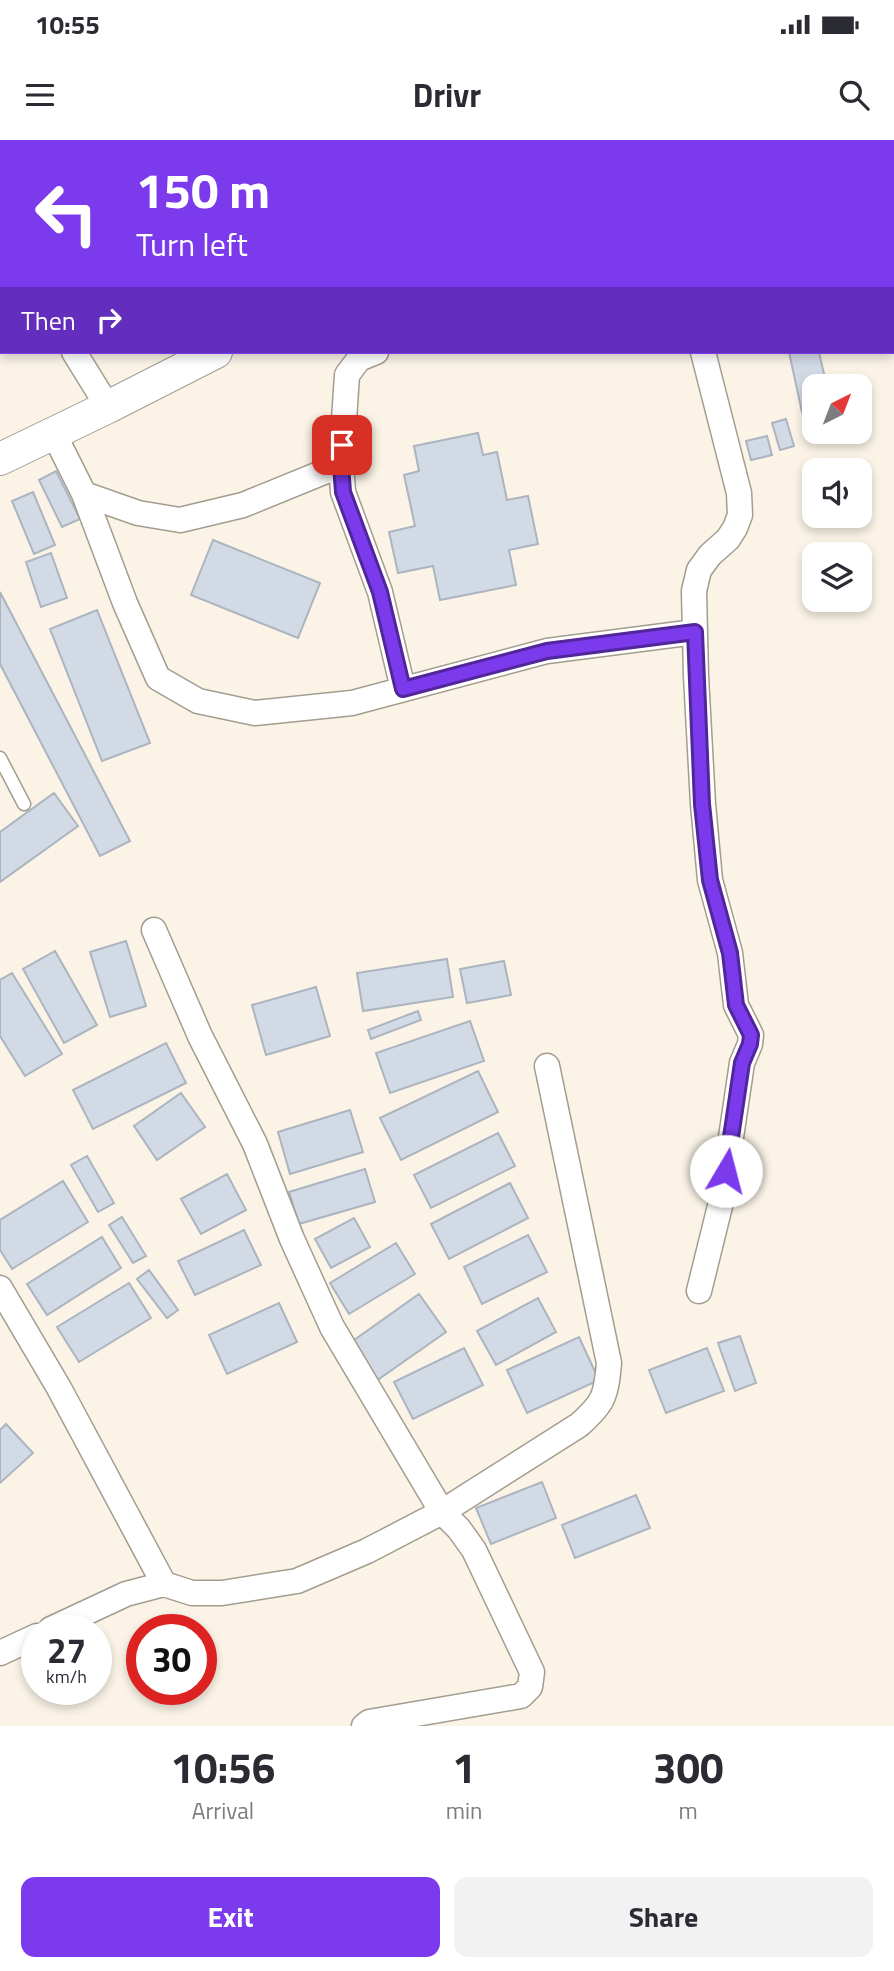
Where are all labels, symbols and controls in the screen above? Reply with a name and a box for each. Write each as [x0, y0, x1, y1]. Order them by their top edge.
text: 10:55 [35, 5, 100, 44]
text: Drivr [413, 71, 481, 119]
icon: menu [21, 76, 59, 114]
icon: search [835, 76, 873, 114]
text: 150 m [136, 152, 270, 227]
icon: left [21, 168, 112, 259]
text: Turn left [136, 220, 248, 268]
text: Then [21, 301, 76, 340]
icon: right [90, 301, 128, 339]
north arrow [802, 374, 872, 444]
map controls [802, 374, 872, 612]
pin [312, 415, 372, 475]
icon: arrive [323, 426, 361, 464]
button: sound [802, 458, 872, 528]
button: layers [802, 542, 872, 612]
position arrow [689, 1134, 763, 1208]
speed limit sign: 30 [126, 1614, 217, 1705]
text: 27 [47, 1623, 86, 1677]
text: km/h [46, 1663, 87, 1690]
text: 10:56 [170, 1735, 275, 1799]
text: 1 [452, 1735, 476, 1799]
text: 300 [653, 1735, 723, 1799]
text: Arrival [192, 1793, 254, 1828]
text: min [446, 1793, 482, 1828]
text: m [679, 1793, 698, 1828]
button: Exit [21, 1877, 440, 1957]
button: Share [454, 1877, 873, 1957]

